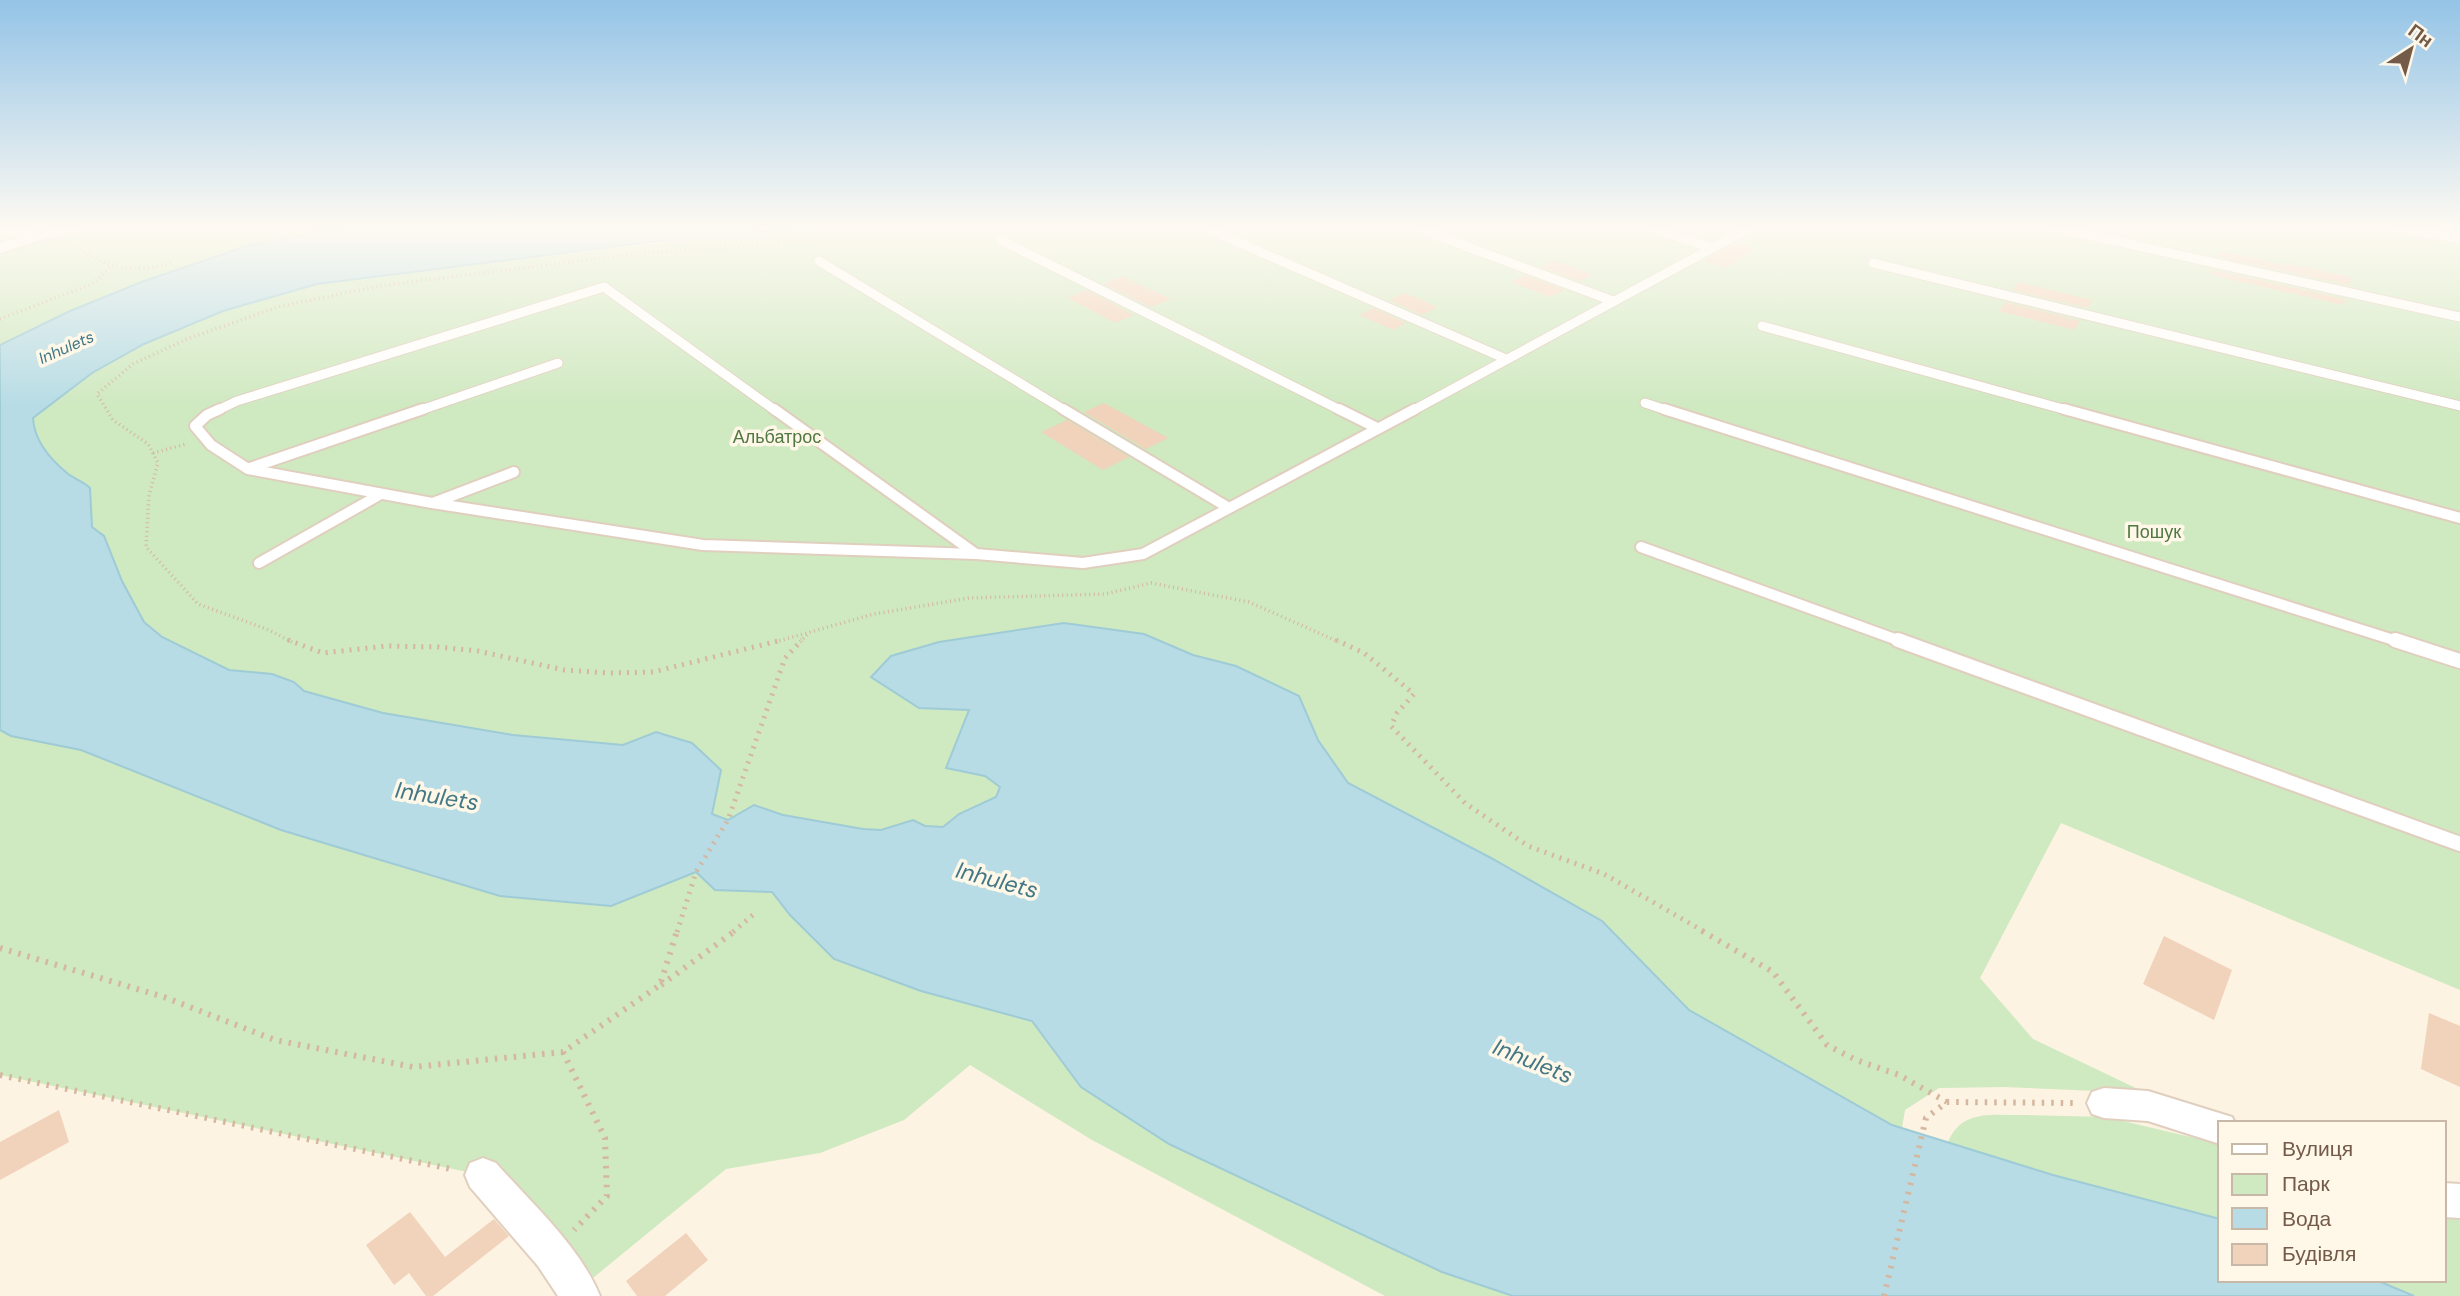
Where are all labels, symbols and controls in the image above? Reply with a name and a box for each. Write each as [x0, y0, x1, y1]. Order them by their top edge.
north arrow [2376, 14, 2446, 84]
text: Пн [2403, 18, 2438, 53]
water label: Inhulets [35, 326, 97, 369]
park label: Альбатрос [733, 425, 821, 449]
park label: Пошук [2127, 520, 2181, 544]
water label: Inhulets [393, 775, 481, 817]
water label: Inhulets [953, 855, 1041, 905]
water label: Inhulets [1489, 1031, 1577, 1091]
legend [2218, 1121, 2446, 1282]
text: Вулиця [2282, 1135, 2353, 1163]
text: Парк [2282, 1170, 2330, 1198]
text: Вода [2282, 1205, 2331, 1233]
text: Будівля [2282, 1240, 2356, 1268]

